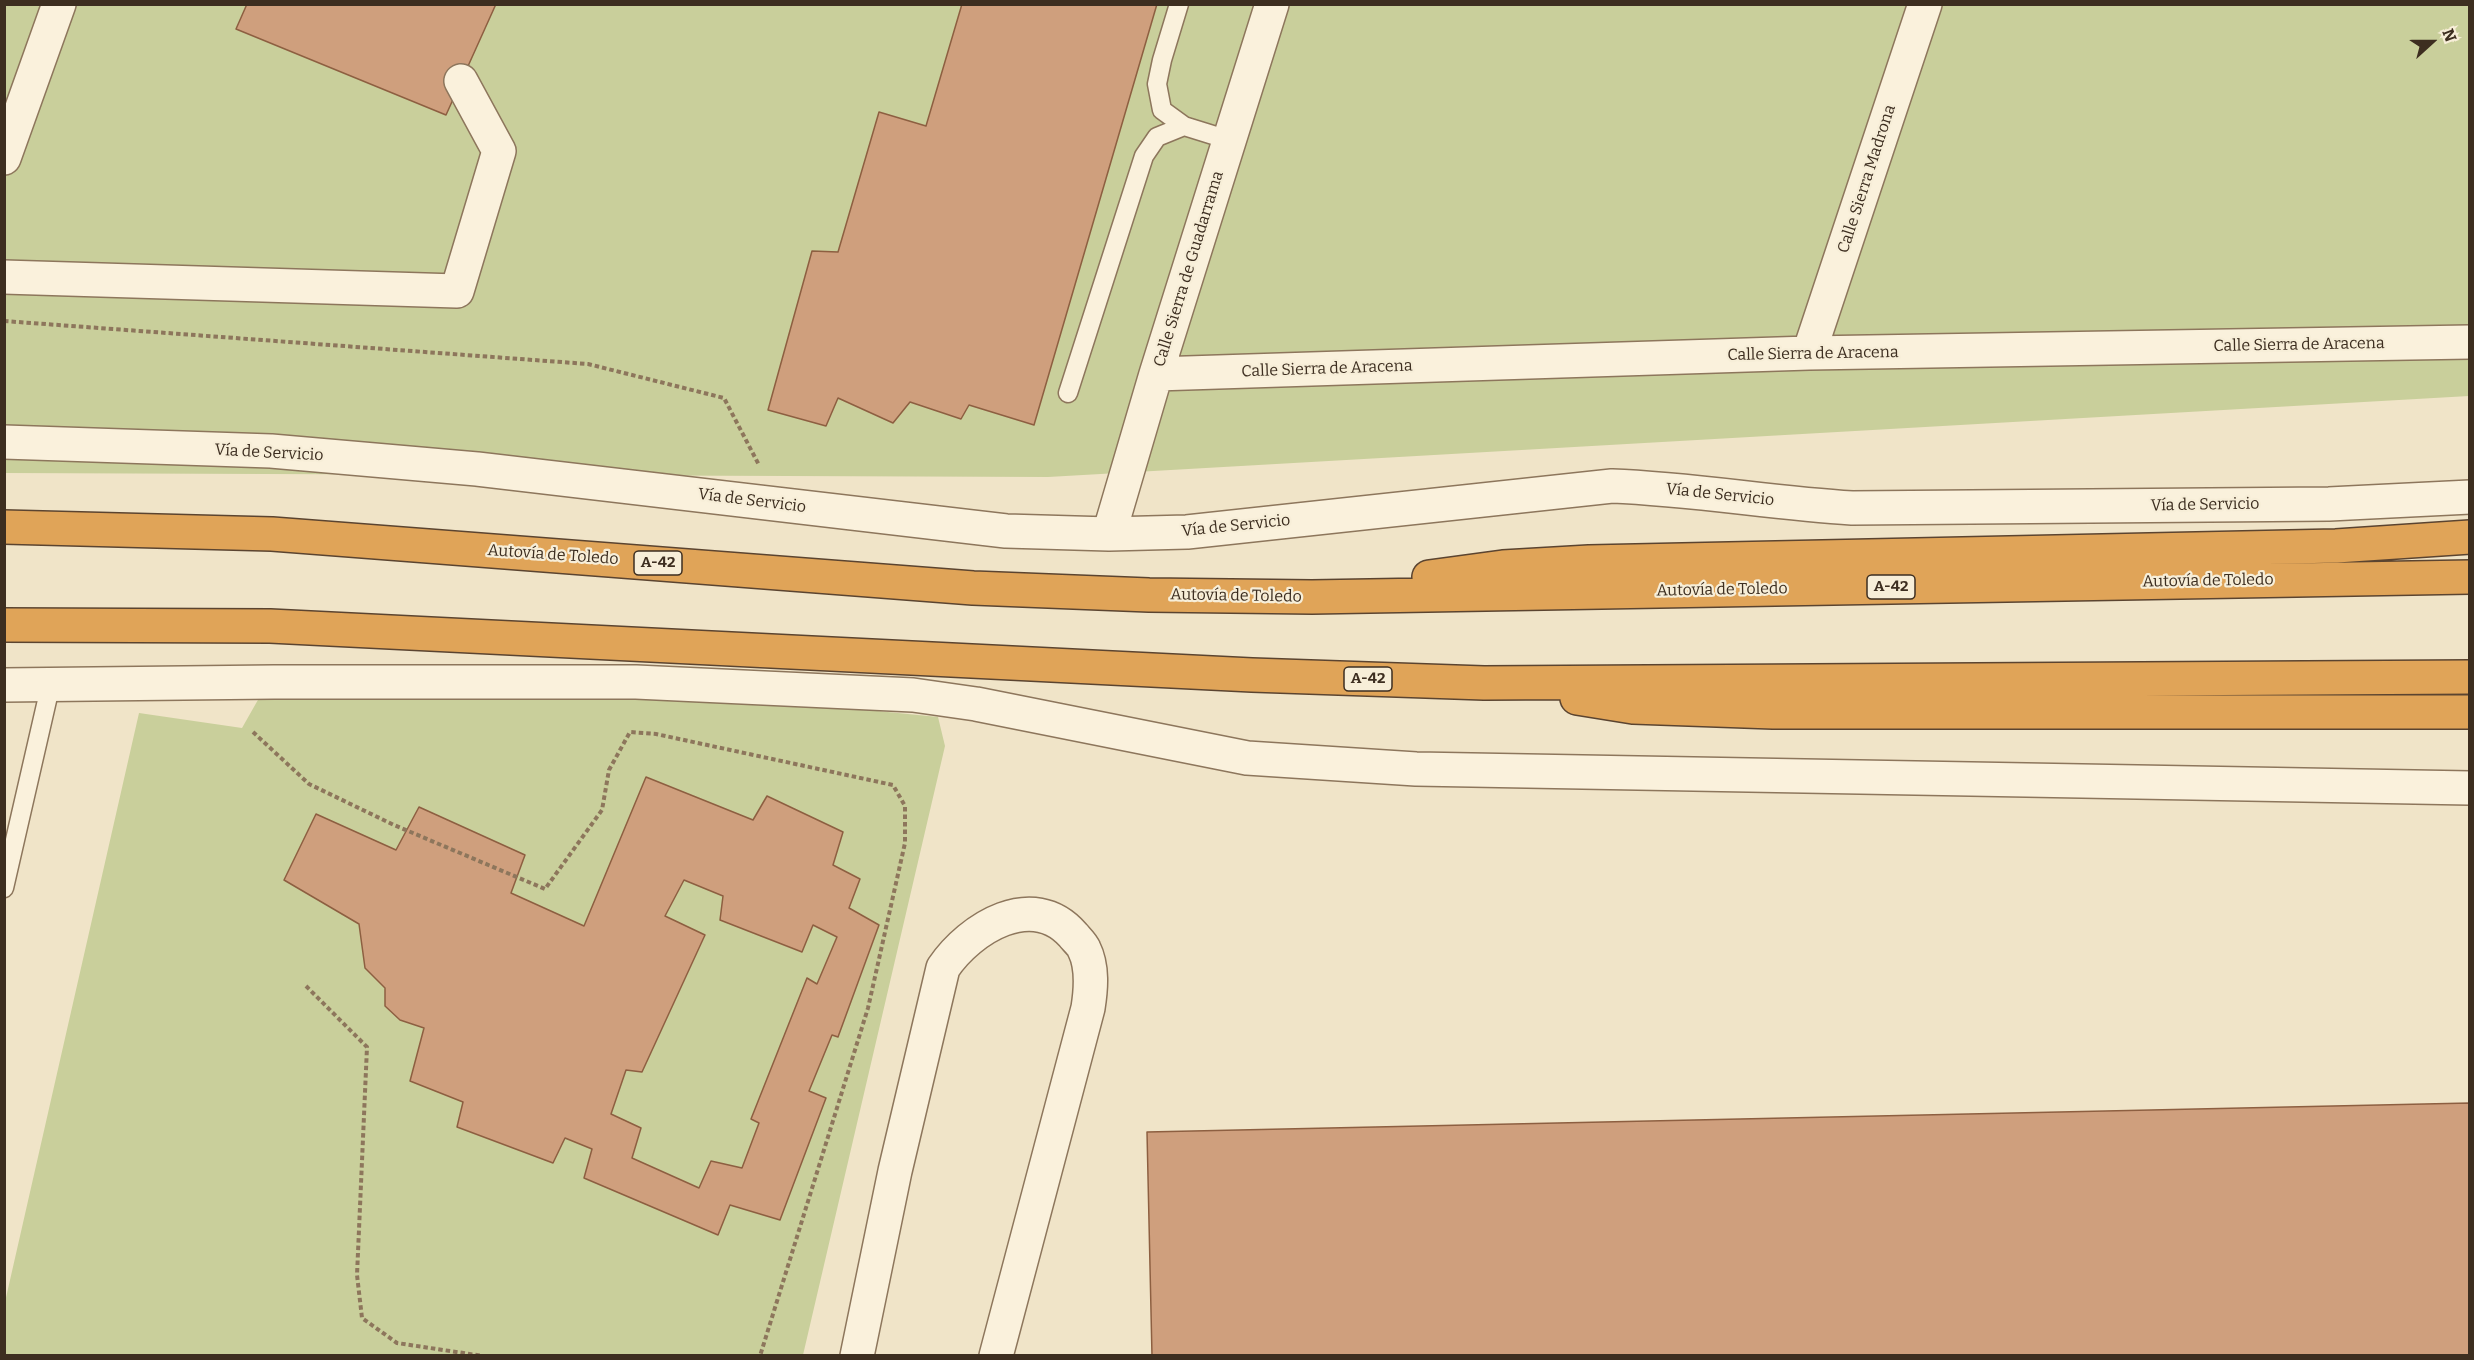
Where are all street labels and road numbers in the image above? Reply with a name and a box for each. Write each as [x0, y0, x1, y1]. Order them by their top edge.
street label: Calle Sierra Madrona [1834, 102, 1900, 256]
street label: Calle Sierra de Guadarrama [1150, 169, 1228, 369]
street label: Calle Sierra de Aracena [2213, 334, 2385, 356]
street label: Calle Sierra de Aracena [1727, 343, 1899, 365]
street label: Calle Sierra de Aracena [1241, 356, 1413, 382]
street label: Vía de Servicio [214, 441, 324, 465]
street label: Vía de Servicio [1665, 480, 1775, 510]
street label: Vía de Servicio [697, 485, 807, 517]
street label: Vía de Servicio [2150, 494, 2260, 516]
street label: Vía de Servicio [1181, 511, 1291, 541]
street label: Autovía de Toledo [487, 541, 619, 569]
road number: A-42 [634, 551, 682, 575]
street label: Autovía de Toledo [2142, 570, 2274, 592]
road number: A-42 [1867, 575, 1915, 599]
street label: Autovía de Toledo [1656, 579, 1788, 601]
street label: Autovía de Toledo [1170, 585, 1302, 607]
road number: A-42 [1344, 667, 1392, 691]

